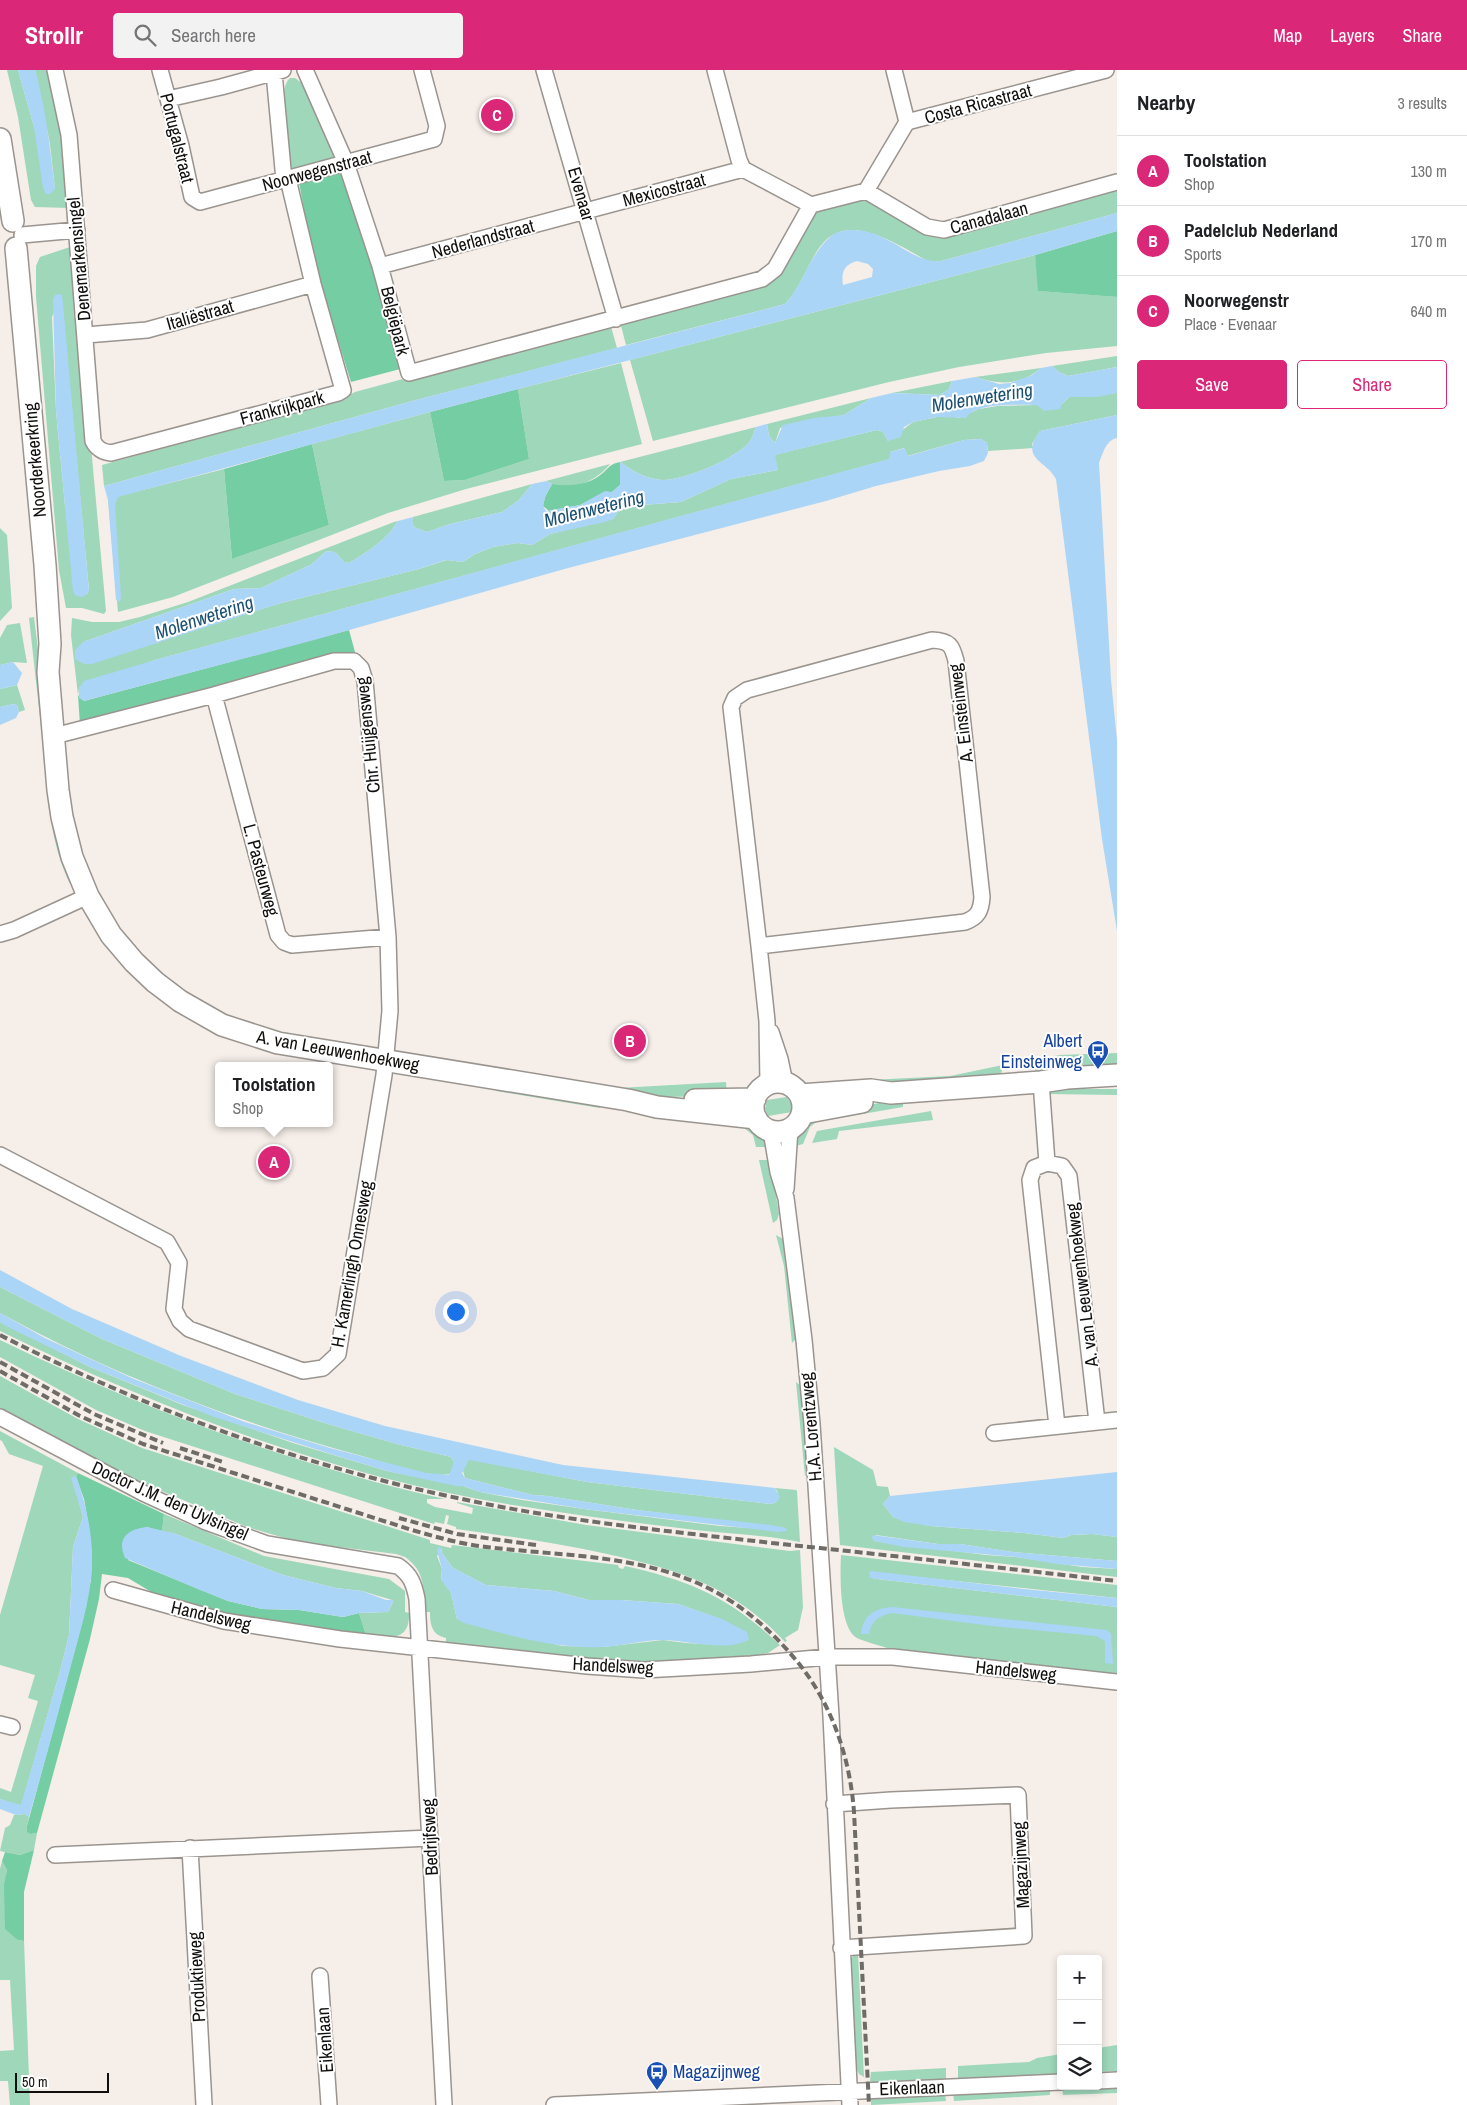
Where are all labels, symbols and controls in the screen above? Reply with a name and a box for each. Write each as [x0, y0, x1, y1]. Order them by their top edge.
search box [113, 13, 463, 58]
text: Strollr [25, 19, 83, 51]
icon: search [131, 21, 159, 49]
text: Search here [171, 22, 256, 48]
text: Map [1274, 23, 1302, 48]
text: Layers [1330, 23, 1375, 48]
text: Share [1403, 23, 1442, 48]
street label: Costa Ricastraat [922, 77, 1034, 130]
text: Nearby [1137, 88, 1195, 117]
street label: Portugalstraat [154, 90, 201, 185]
text: 3 results [1397, 92, 1447, 114]
pin: C [481, 96, 513, 134]
street label: Noorwegenstraat [259, 144, 374, 197]
text: Toolstation [1184, 147, 1267, 173]
text: A [1148, 160, 1158, 182]
text: 130 m [1411, 160, 1447, 182]
street label: Evenaar [562, 164, 601, 224]
street label: Mexicostraat [620, 167, 708, 213]
text: Shop [1184, 173, 1215, 195]
street label: Canadalaan [947, 195, 1031, 240]
street label: Denemarkensingel [61, 196, 96, 322]
street label: Nederlandstraat [429, 213, 537, 264]
text: Padelclub Nederland [1184, 217, 1338, 243]
text: B [1148, 230, 1158, 252]
text: 170 m [1411, 230, 1447, 252]
text: Sports [1184, 243, 1222, 265]
street label: Belgiëpark [375, 284, 416, 359]
text: Noorwegenstr [1184, 287, 1289, 313]
street label: Italiëstraat [163, 293, 236, 336]
text: C [1148, 300, 1158, 322]
text: 640 m [1411, 300, 1447, 322]
text: Place · Evenaar [1184, 313, 1277, 335]
button: Save [1137, 360, 1287, 409]
button: Share [1297, 360, 1447, 409]
water label: Molenwetering [930, 376, 1035, 418]
street label: Frankrijkpark [237, 384, 327, 431]
street label: Noorderkeerkring [17, 401, 52, 518]
water label: Molenwetering [541, 483, 647, 533]
water label: Molenwetering [151, 589, 257, 645]
street label: A. Einsteinweg [942, 661, 979, 765]
street label: Chr. Huijgensweg [349, 675, 386, 794]
street label: L. Pasteurweg [237, 821, 286, 919]
pin: B [614, 1022, 646, 1060]
street label: A. van Leeuwenhoekweg [254, 1024, 422, 1077]
place label: Albert Einsteinweg [1001, 1028, 1083, 1074]
bus stop icon: Albert Einsteinweg [1086, 1039, 1110, 1070]
popup [215, 1062, 333, 1127]
text: Toolstation [233, 1071, 315, 1097]
text: Shop [233, 1097, 263, 1119]
pin: A [258, 1143, 290, 1181]
street label: H. Kamerlingh Onnesweg [325, 1178, 379, 1349]
street label: A. van Leeuwenhoekweg [1059, 1201, 1104, 1369]
your location [443, 1299, 469, 1325]
street label: H.A. Lorentzweg [793, 1371, 828, 1482]
street label: Doctor J.M. den Uylsingel [88, 1455, 252, 1546]
street label: Handelsweg [169, 1594, 254, 1637]
street label: Handelsweg [572, 1651, 655, 1680]
street label: Handelsweg [974, 1654, 1059, 1687]
street label: Bedrijfsweg [415, 1797, 444, 1876]
street label: Magazijnweg [1006, 1820, 1035, 1909]
street label: Produktieweg [182, 1931, 211, 2023]
map controls [1057, 1955, 1102, 2090]
button: + [1057, 1955, 1102, 2000]
button: − [1057, 2000, 1102, 2045]
street label: Eikenlaan [310, 2006, 339, 2074]
button: layers [1057, 2045, 1102, 2090]
place label: Magazijnweg [673, 2059, 761, 2084]
bus stop icon: Magazijnweg [645, 2060, 669, 2091]
scale bar [15, 2070, 109, 2093]
text: 50 m [22, 2073, 48, 2091]
street label: Eikenlaan [879, 2074, 945, 2101]

